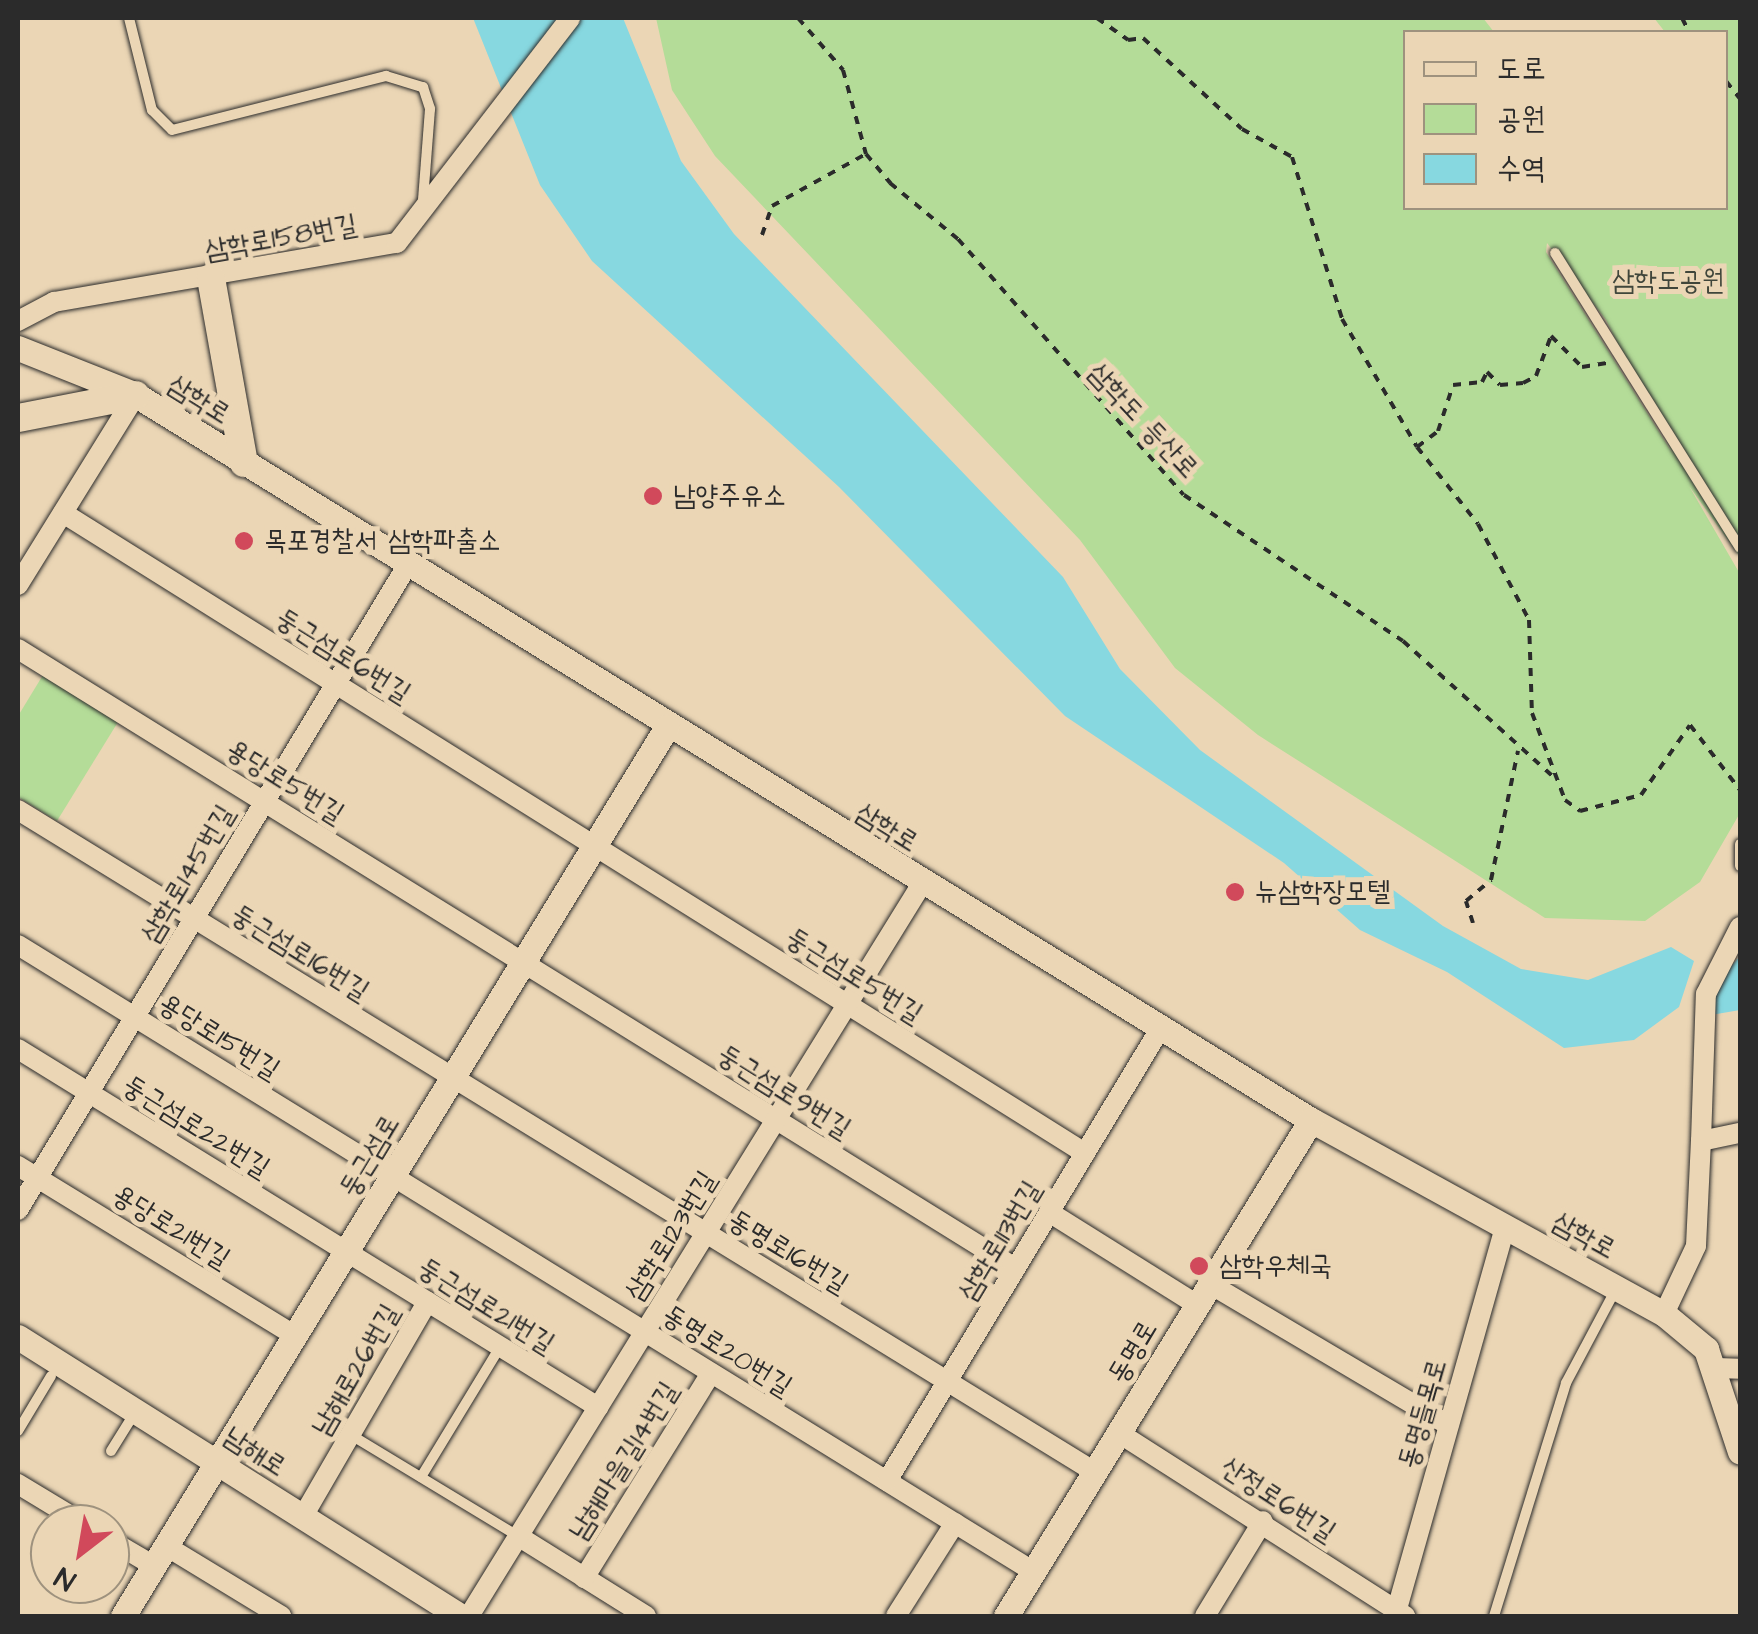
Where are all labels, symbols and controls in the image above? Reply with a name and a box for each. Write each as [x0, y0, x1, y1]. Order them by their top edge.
legend [1403, 30, 1728, 210]
text: 도로 [1497, 48, 1545, 90]
text: 공원 [1497, 98, 1545, 140]
text: 수역 [1497, 148, 1545, 190]
street label: 삼학로158번길 [202, 208, 360, 268]
park label: 삼학도공원 [1612, 264, 1724, 298]
street label: 삼학도 등산로 [1081, 356, 1205, 486]
street label: 삼학로 [161, 368, 237, 432]
place label: 남양주유소 [673, 479, 786, 513]
marker: 남양주유소 [642, 485, 664, 507]
place label: 목포경찰서 삼학파출소 [264, 524, 501, 558]
marker: 목포경찰서 삼학파출소 [233, 530, 255, 552]
street label: 둥근섬로6번길 [269, 601, 417, 711]
street label: 용당로5번길 [220, 733, 350, 831]
street label: 삼학로 [849, 796, 925, 860]
street label: 삼학로145번길 [134, 799, 242, 949]
place label: 뉴삼학장모텔 [1255, 875, 1390, 909]
marker: 뉴삼학장모텔 [1224, 881, 1246, 903]
street label: 둥근섬로16번길 [225, 897, 375, 1009]
street label: 둥근섬로5번길 [779, 921, 929, 1031]
street label: 용당로15번길 [152, 987, 286, 1087]
street label: 둥근섬로9번길 [711, 1038, 857, 1146]
street label: 둥근섬로22번길 [116, 1068, 276, 1186]
street label: 둥근섬로 [332, 1109, 408, 1203]
street label: 삼학로123번길 [618, 1165, 724, 1307]
street label: 삼학로113번길 [951, 1175, 1049, 1307]
street label: 용당로21번길 [106, 1178, 236, 1276]
street label: 동명로16번길 [722, 1203, 854, 1301]
street label: 삼학로 [1546, 1205, 1622, 1267]
place label: 삼학우체국 [1219, 1249, 1332, 1283]
street label: 둥근섬로21번길 [411, 1251, 561, 1361]
marker: 삼학우체국 [1188, 1255, 1210, 1277]
street label: 남해로26번길 [305, 1298, 407, 1442]
street label: 동명로20번길 [656, 1298, 798, 1404]
street label: 동명로 [1101, 1314, 1165, 1390]
street label: 동명들목로 [1391, 1355, 1455, 1473]
street label: 남해마을길14번길 [562, 1376, 686, 1546]
street label: 남해로 [218, 1420, 292, 1484]
street label: 산정로6번길 [1214, 1450, 1342, 1550]
north arrow [30, 1504, 130, 1604]
text: N [48, 1557, 83, 1600]

